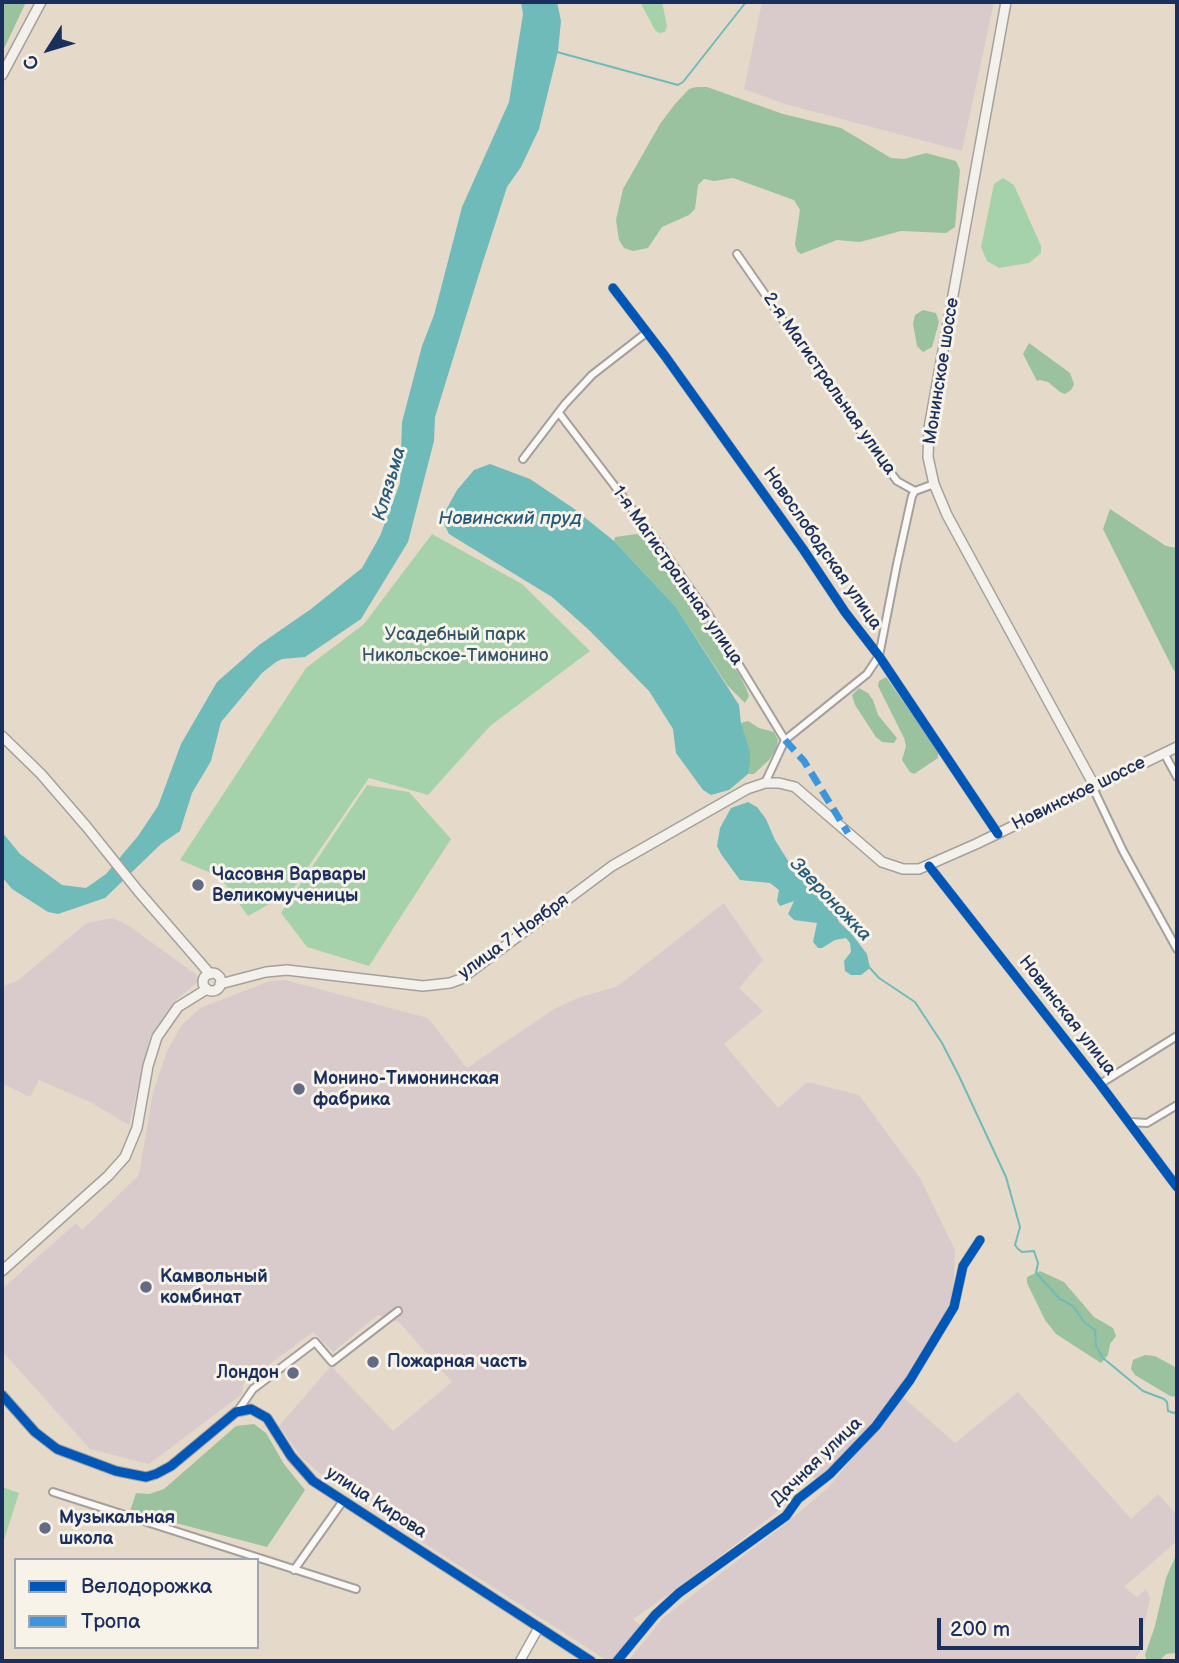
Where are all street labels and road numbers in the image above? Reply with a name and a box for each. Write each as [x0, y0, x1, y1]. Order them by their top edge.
street label: 2-я Магистральная улица [758, 289, 900, 479]
street label: Монинское шоссе [920, 296, 964, 446]
street label: Новослободская улица [758, 464, 886, 634]
street label: 1-я Магистральная улица [607, 482, 747, 670]
street label: Новинское шоссе [1009, 752, 1149, 836]
street label: улица 7 Ноября [455, 890, 573, 984]
street label: Новинская улица [1014, 952, 1120, 1080]
street label: Дачная улица [767, 1413, 867, 1511]
street label: улица Кирова [322, 1462, 430, 1544]

